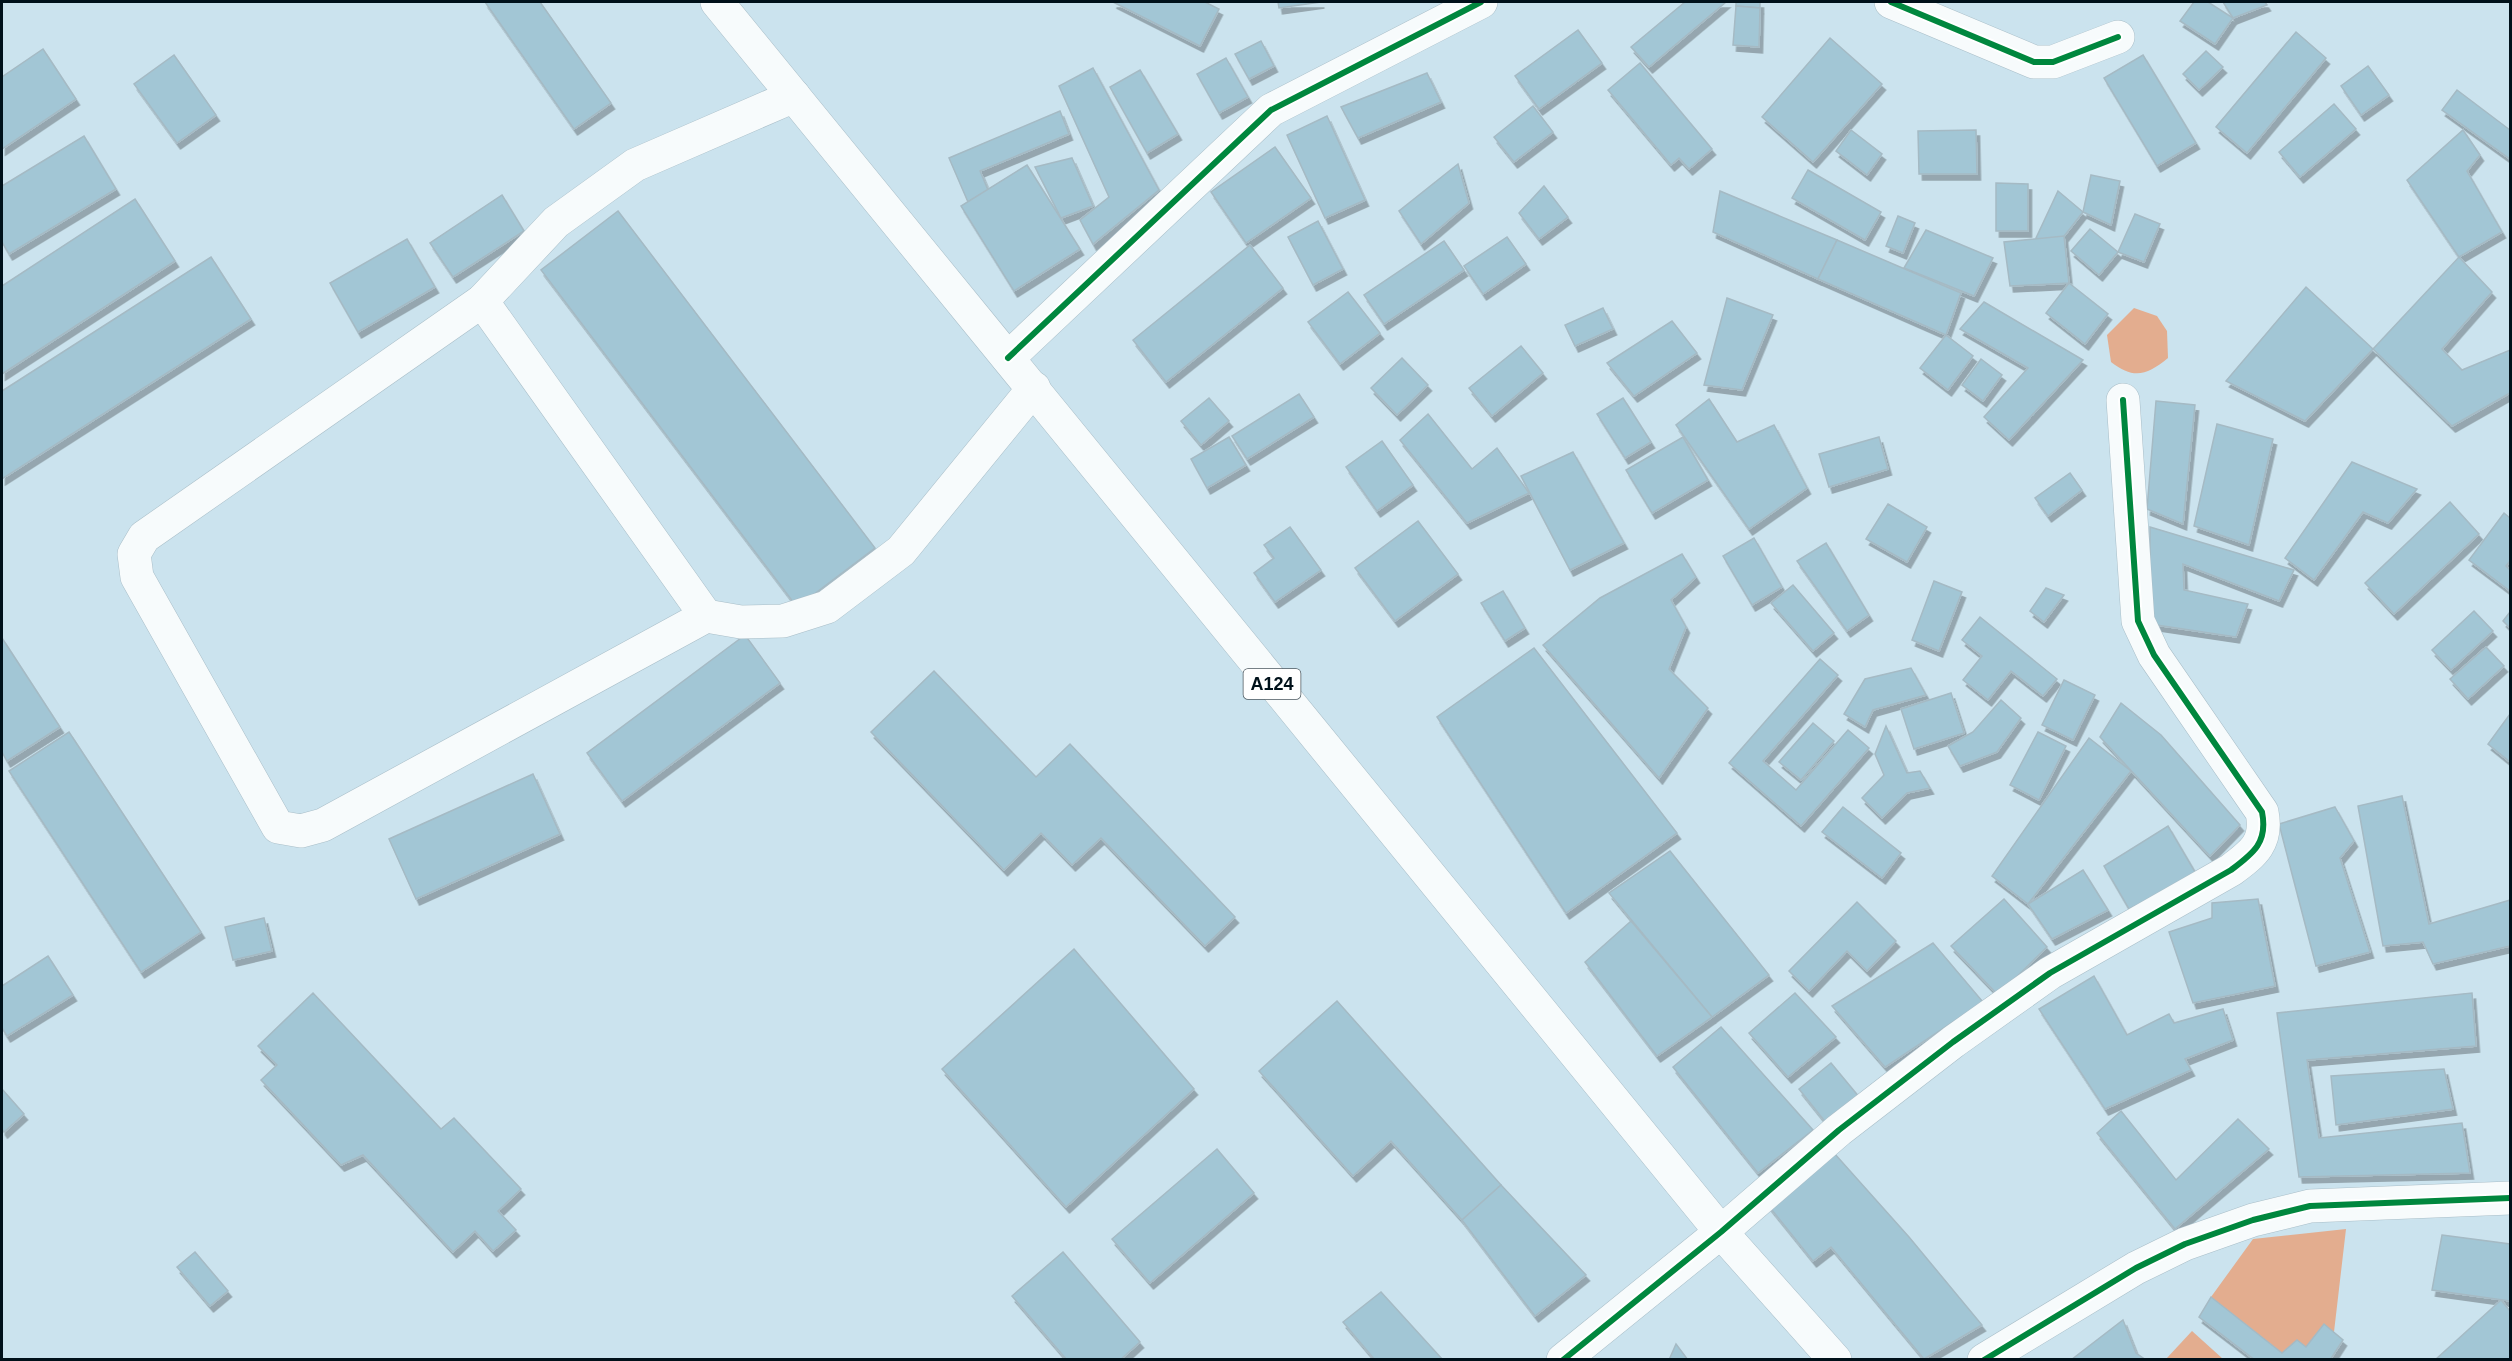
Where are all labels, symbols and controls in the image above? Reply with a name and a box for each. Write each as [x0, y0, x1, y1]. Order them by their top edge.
road number: A124 [1244, 669, 1300, 699]

